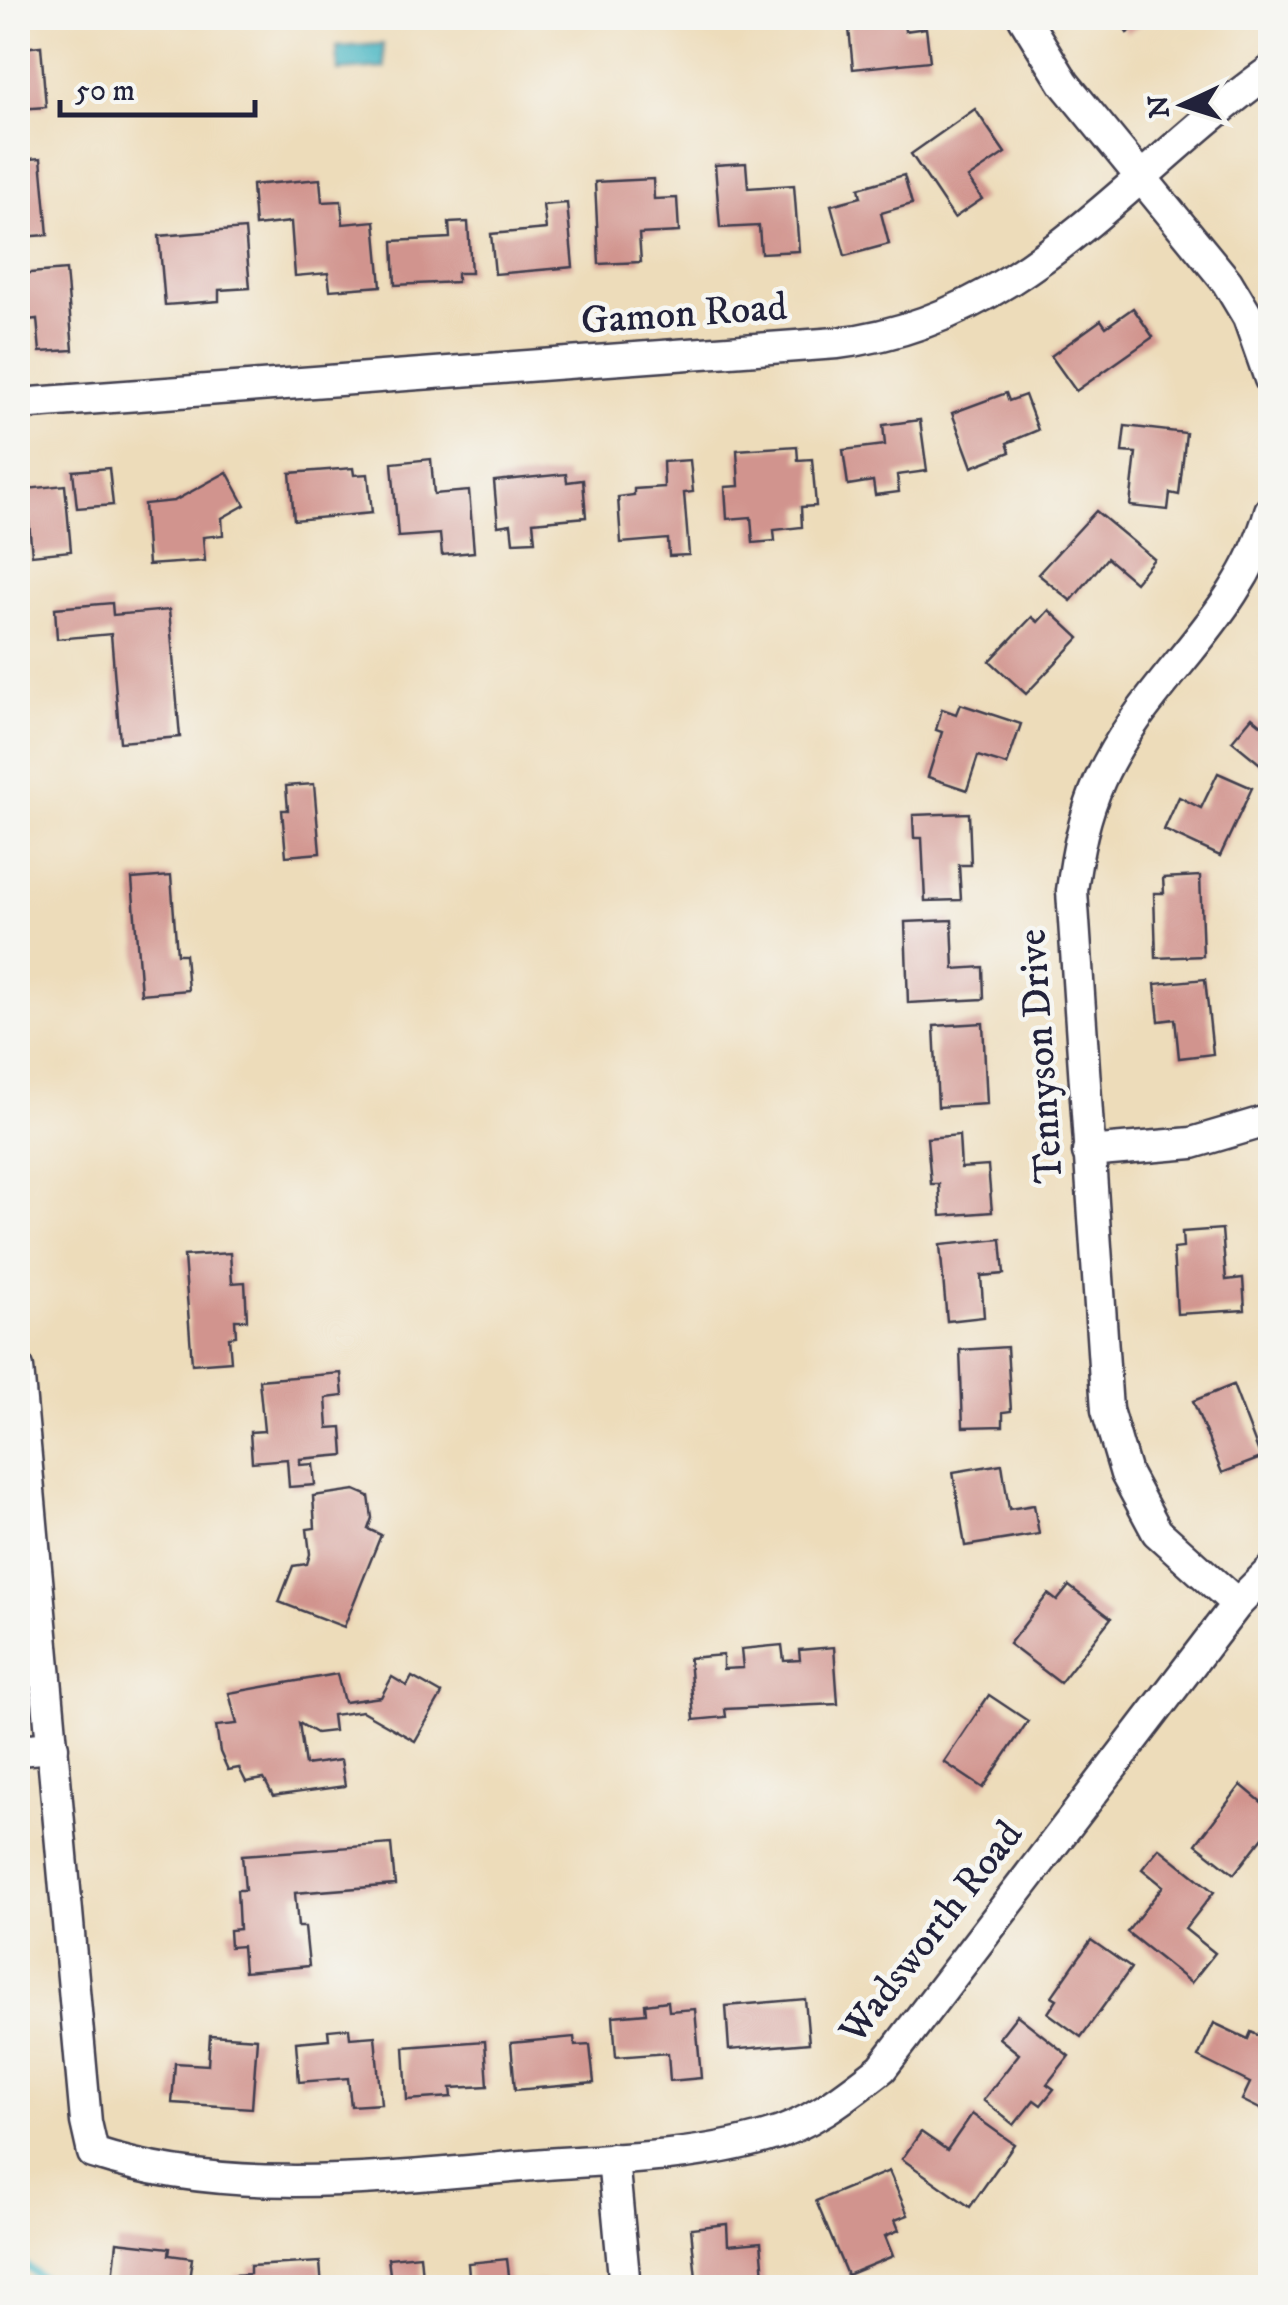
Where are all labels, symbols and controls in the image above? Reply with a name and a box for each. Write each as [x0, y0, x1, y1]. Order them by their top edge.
scale bar [60, 55, 255, 117]
north arrow [1133, 55, 1233, 155]
text: 50 m [75, 73, 135, 110]
text: N [1141, 94, 1178, 119]
street label: Gamon Road [579, 283, 789, 347]
street label: Tennyson Drive [1008, 927, 1076, 1185]
street label: Wadsworth Road [829, 1811, 1035, 2055]

